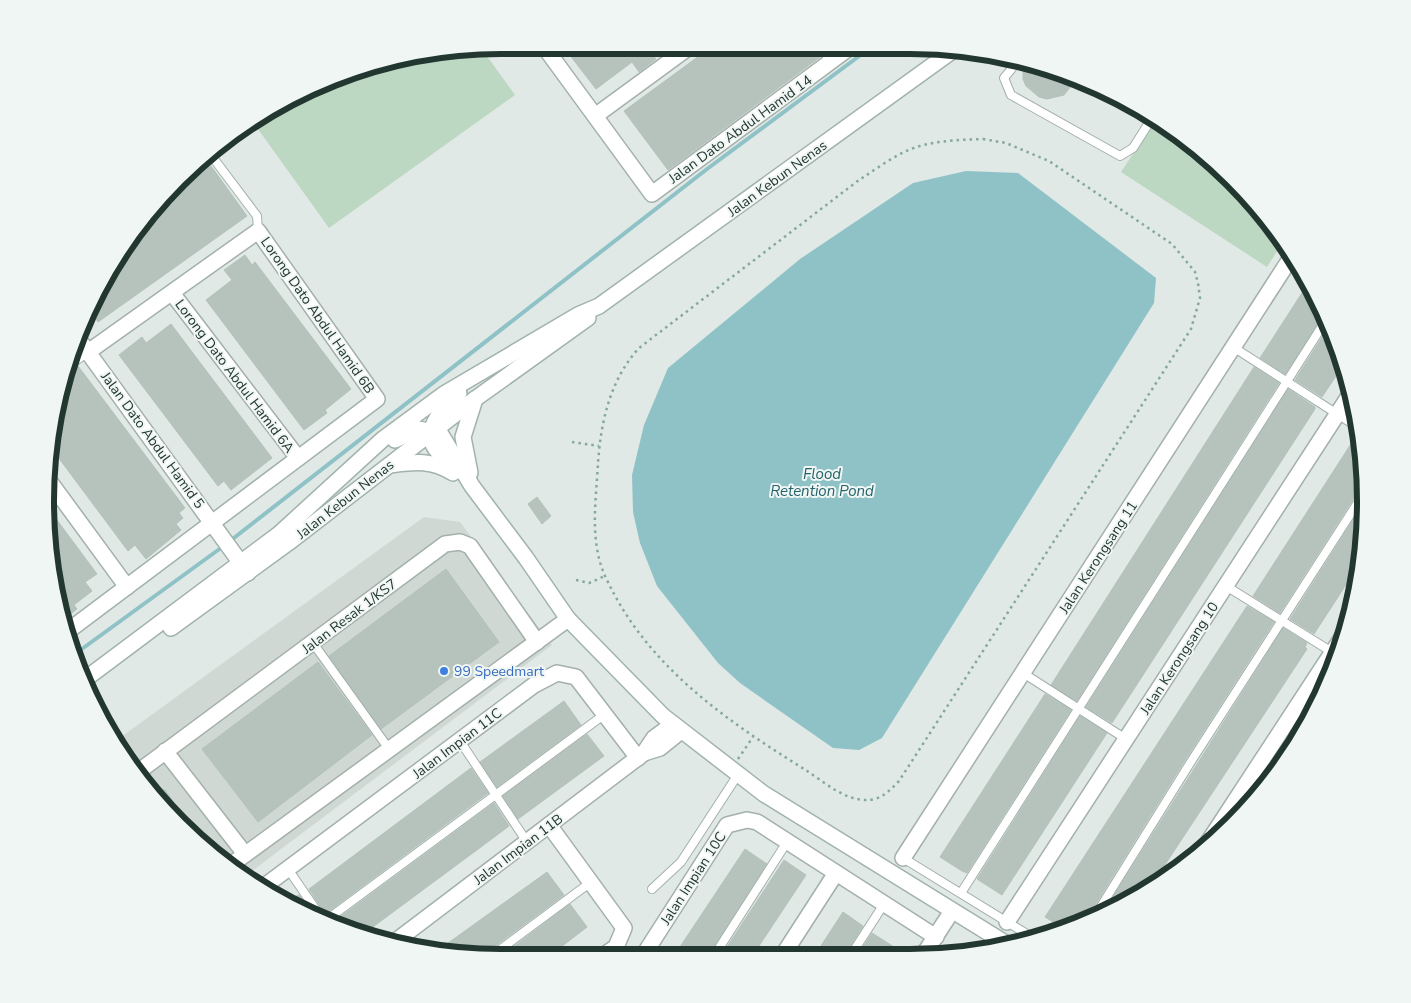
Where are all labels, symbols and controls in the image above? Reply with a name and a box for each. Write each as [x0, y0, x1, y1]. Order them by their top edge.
street label: Jalan Dato Abdul Hamid 14 [664, 71, 816, 189]
street label: Jalan Kebun Nenas [723, 136, 831, 222]
street label: Lorong Dato Abdul Hamid 6B [256, 233, 379, 397]
street label: Lorong Dato Abdul Hamid 6A [171, 296, 299, 457]
street label: Jalan Dato Abdul Hamid 5 [96, 367, 209, 512]
street label: Jalan Kebun Nenas [292, 455, 398, 544]
water label: Flood Retention Pond [770, 464, 874, 501]
street label: Jalan Kerongsang 11 [1054, 497, 1142, 618]
street label: Jalan Resak 1/KS7 [297, 574, 401, 659]
street label: Jalan Kerongsang 10 [1135, 598, 1223, 719]
place label: 99 Speedmart [454, 662, 544, 681]
marker: 99 Speedmart [438, 665, 450, 677]
street label: Jalan Impian 11C [408, 704, 506, 784]
street label: Jalan Impian 11B [469, 810, 567, 890]
street label: Jalan Impian 10C [656, 828, 731, 929]

